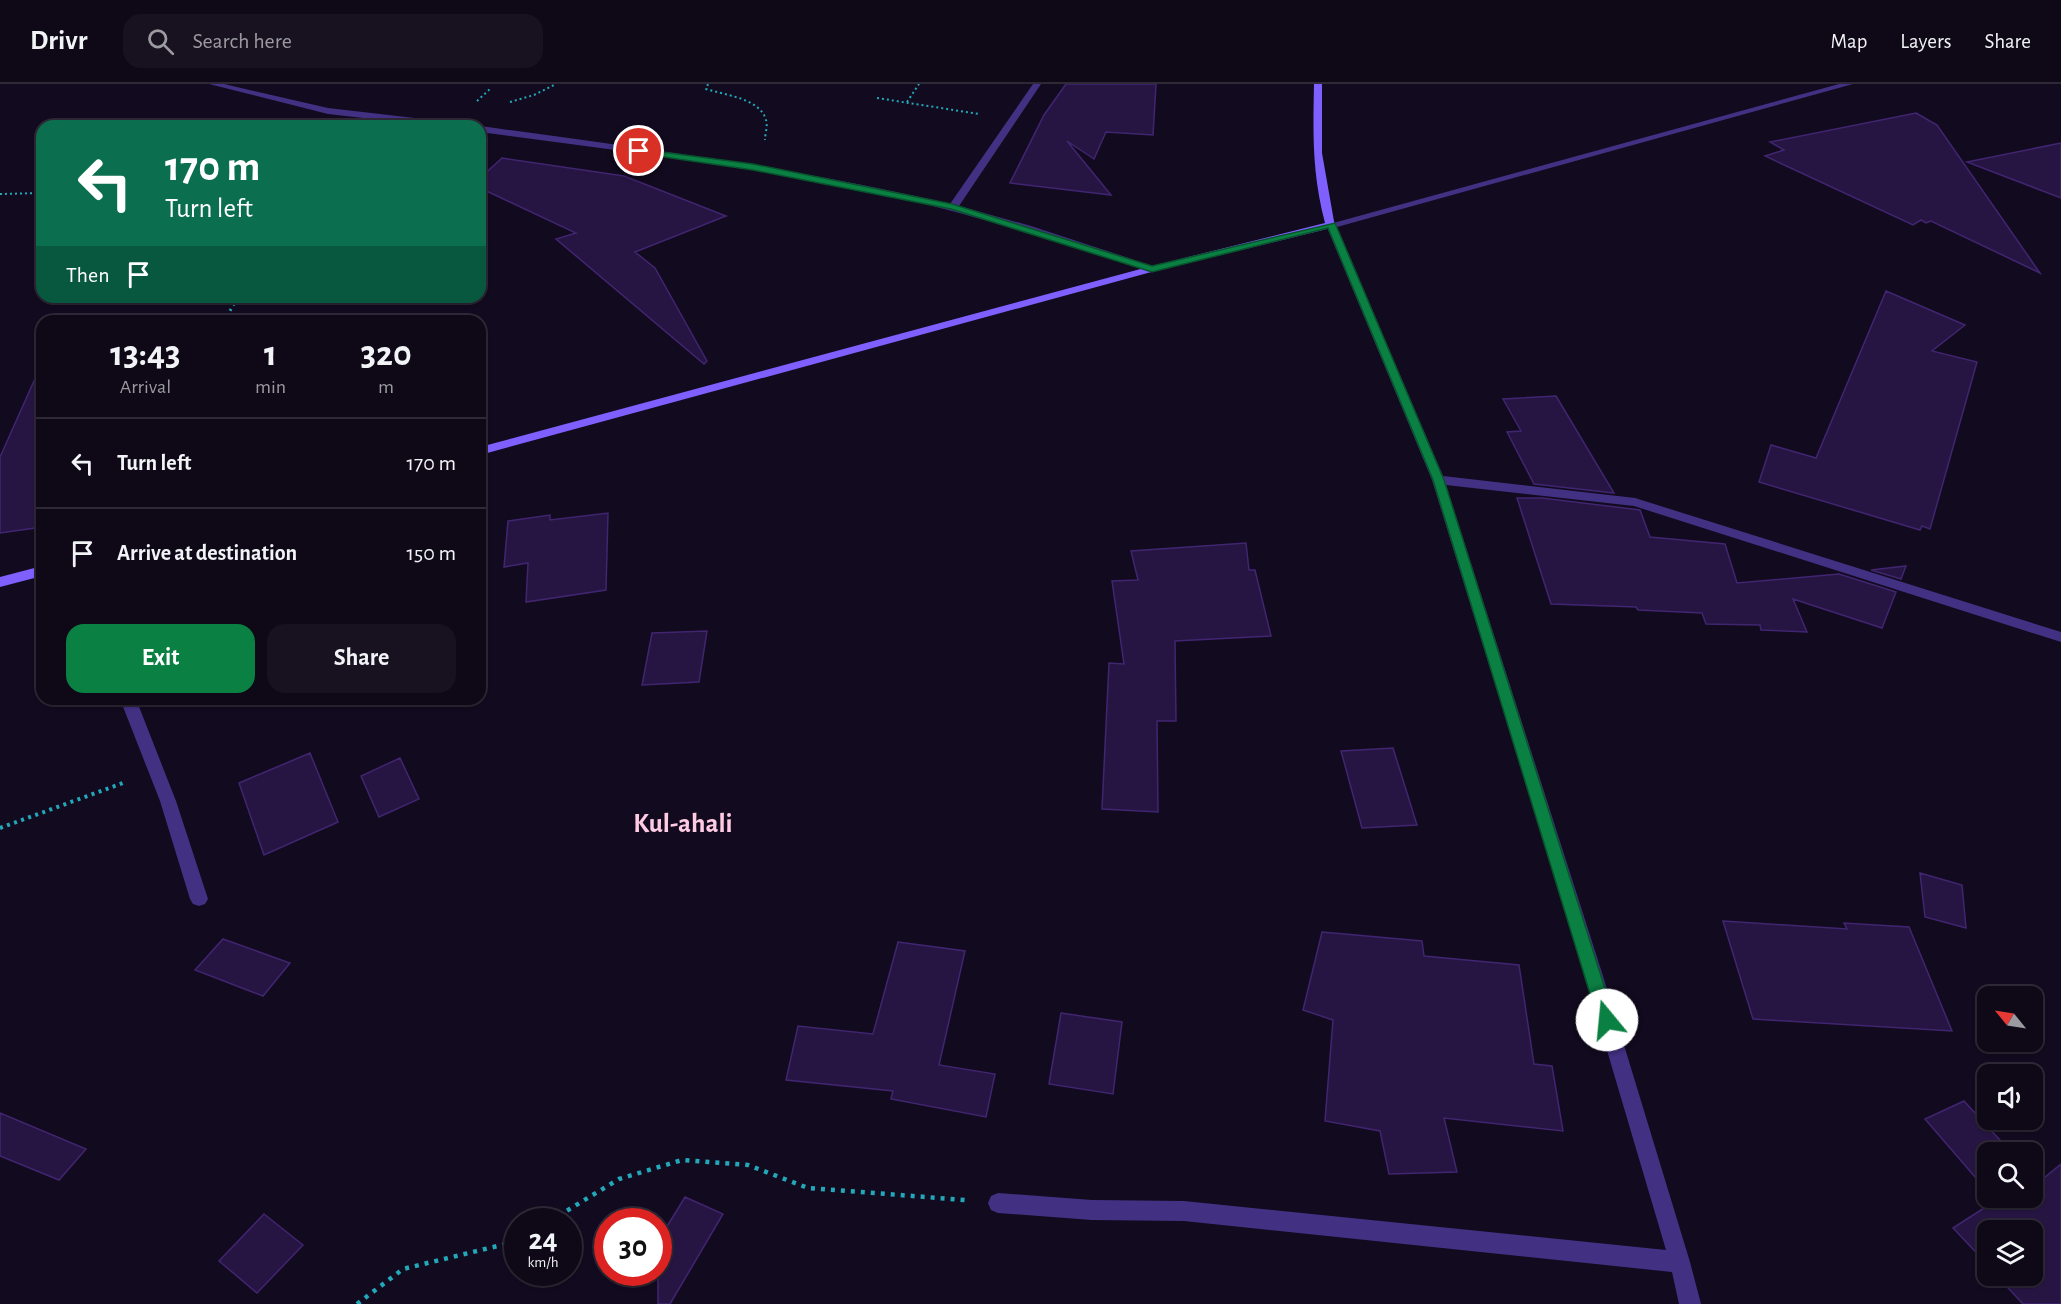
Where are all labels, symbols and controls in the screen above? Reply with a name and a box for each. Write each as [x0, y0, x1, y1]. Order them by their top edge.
search box [123, 14, 543, 68]
icon: search [144, 25, 177, 58]
text: Drivr [30, 27, 87, 55]
text: Search here [192, 30, 292, 52]
text: Map [1831, 31, 1867, 52]
text: Layers [1900, 31, 1951, 52]
text: Share [1984, 31, 2031, 52]
pin [613, 125, 664, 176]
icon: arrive [622, 134, 655, 167]
icon: left [66, 144, 144, 222]
text: 170 m [165, 146, 260, 188]
text: Turn left [165, 195, 253, 222]
icon: arrive [122, 258, 155, 291]
text: Then [66, 264, 110, 286]
text: 13:43 [110, 336, 181, 372]
text: 1 [264, 336, 277, 372]
text: 320 [360, 336, 412, 372]
text: Arrival [120, 377, 171, 397]
text: min [255, 377, 286, 397]
text: m [378, 377, 394, 397]
icon: left [66, 447, 99, 480]
text: Turn left [117, 452, 191, 474]
text: 170 m [406, 452, 456, 474]
icon: arrive [66, 537, 99, 570]
text: Arrive at destination [117, 542, 297, 564]
text: 150 m [406, 542, 456, 564]
button: Exit [66, 624, 255, 693]
button: Share [267, 624, 456, 693]
district label: Kul-ahali [633, 810, 733, 837]
north arrow [1977, 986, 2043, 1052]
map controls [1977, 986, 2043, 1286]
position arrow [1575, 988, 1639, 1052]
button: sound [1977, 1064, 2043, 1130]
button: search [1977, 1142, 2043, 1208]
speed limit sign: 30 [594, 1208, 672, 1286]
button: layers [1977, 1220, 2043, 1286]
text: 24 [528, 1225, 558, 1255]
text: km/h [528, 1255, 558, 1270]

